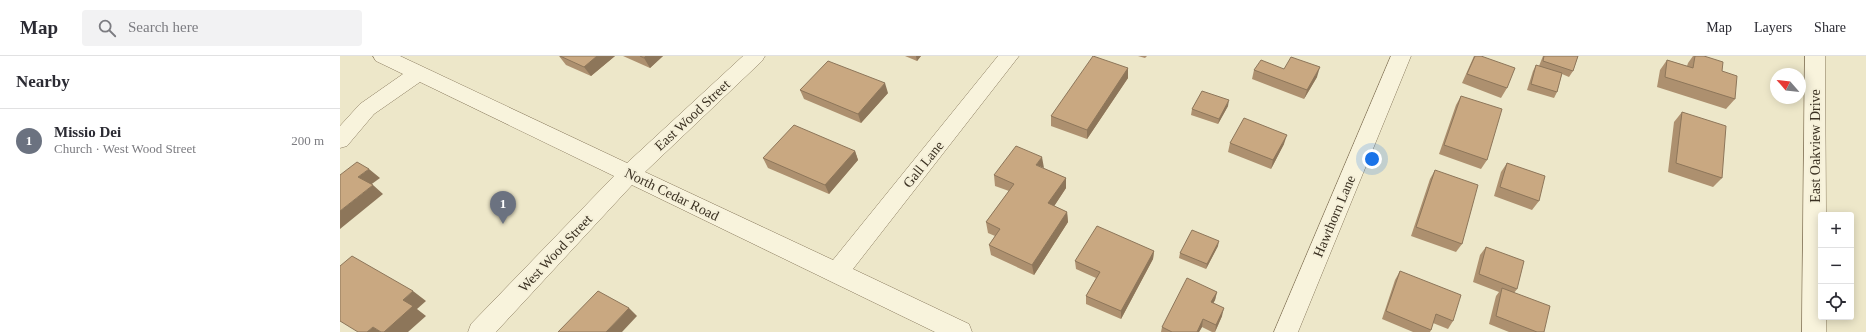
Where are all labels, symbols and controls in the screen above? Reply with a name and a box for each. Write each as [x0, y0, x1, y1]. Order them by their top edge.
search box [82, 10, 362, 46]
text: Map [20, 17, 58, 38]
icon: search [96, 17, 118, 39]
text: Search here [128, 19, 198, 35]
text: Map [1706, 20, 1732, 35]
text: Layers [1754, 20, 1792, 35]
text: Share [1814, 20, 1846, 35]
north arrow [1770, 68, 1806, 104]
text: Nearby [16, 72, 70, 91]
street label: East Wood Street [652, 77, 733, 154]
street label: East Oakview Drive [1808, 89, 1823, 203]
text: Missio Dei [54, 124, 121, 140]
text: 1 [26, 133, 32, 148]
text: 200 m [291, 133, 324, 148]
street label: Gall Lane [900, 138, 947, 191]
text: Church · West Wood Street [54, 141, 196, 156]
your location [1362, 149, 1382, 169]
street label: North Cedar Road [622, 165, 721, 224]
street label: Hawthorn Lane [1310, 173, 1358, 259]
pin: 1 [490, 191, 516, 224]
street label: West Wood Street [516, 212, 595, 295]
map controls [1818, 212, 1854, 320]
button: + [1818, 212, 1854, 248]
button: − [1818, 248, 1854, 284]
button: locate [1818, 284, 1854, 320]

